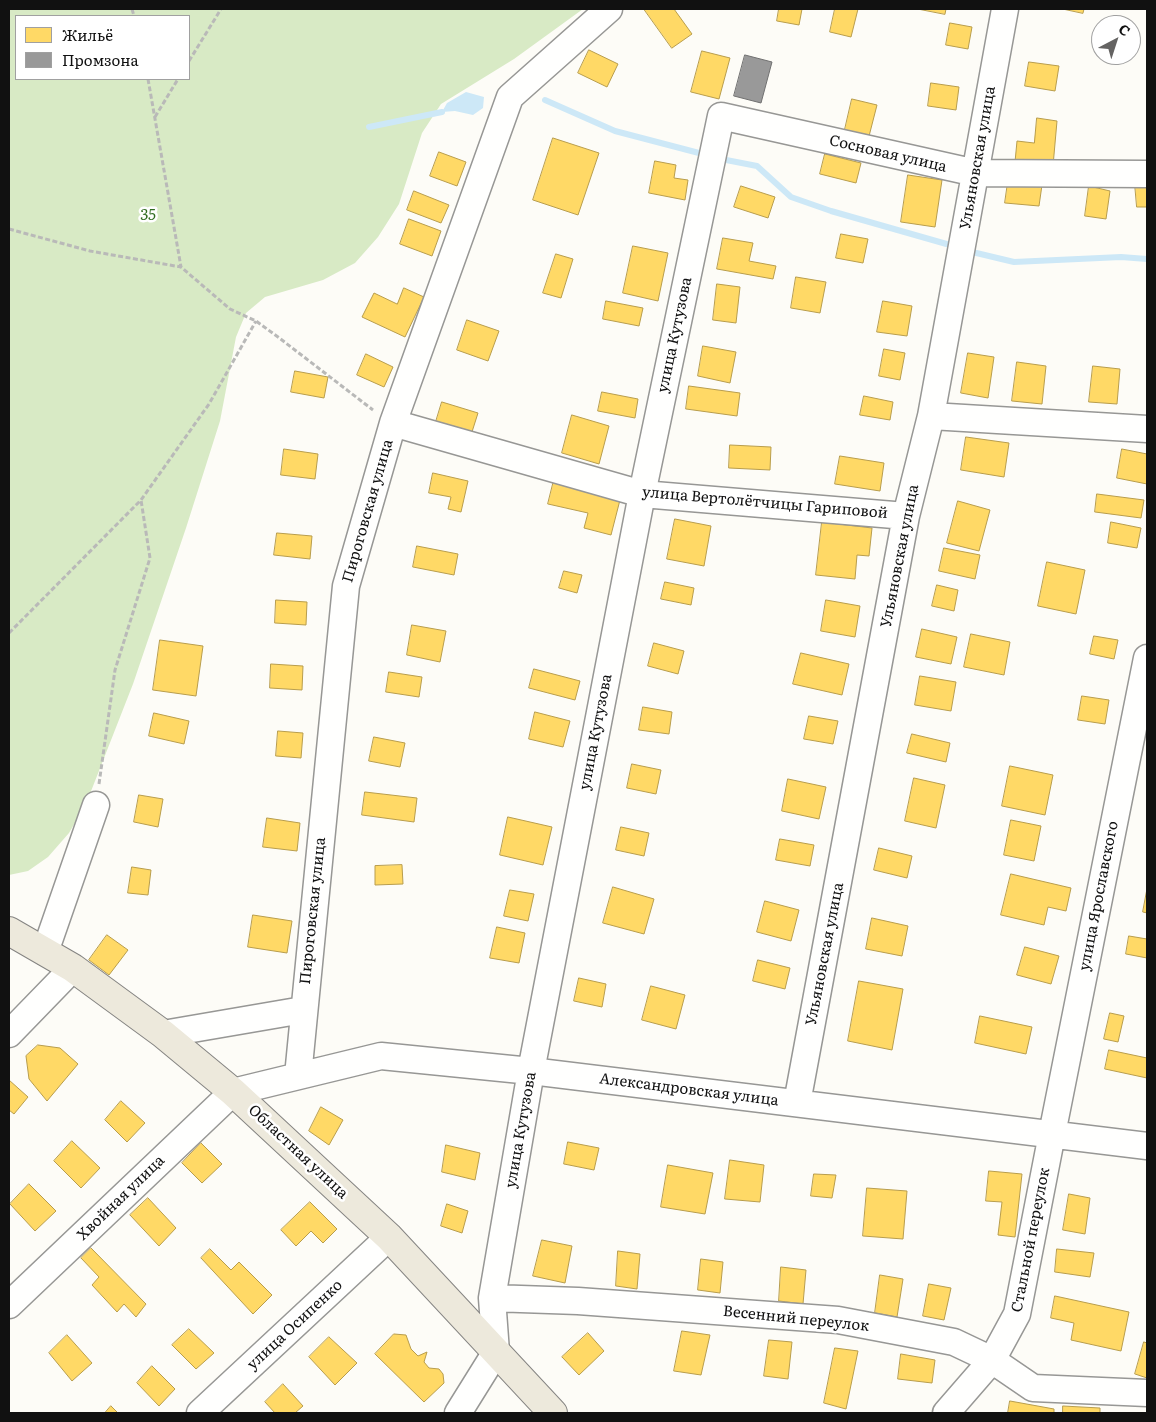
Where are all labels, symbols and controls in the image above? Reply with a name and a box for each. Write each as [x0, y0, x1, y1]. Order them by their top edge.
legend [15, 15, 190, 80]
north arrow [1091, 15, 1141, 65]
text: С [1115, 18, 1135, 40]
text: Жильё [62, 23, 113, 46]
text: Промзона [62, 48, 139, 71]
street label: Ульяновская улица [957, 85, 999, 231]
street label: Сосновая улица [827, 132, 949, 176]
park label: 35 [140, 207, 156, 225]
street label: улица Кутузова [654, 276, 696, 394]
street label: Пироговская улица [339, 437, 397, 585]
street label: улица Вертолётчицы Гариповой [641, 483, 889, 523]
street label: Ульяновская улица [877, 483, 923, 629]
street label: улица Кутузова [576, 672, 616, 792]
street label: улица Ярославского [1076, 820, 1122, 972]
street label: Пироговская улица [296, 836, 330, 986]
street label: Ульяновская улица [802, 881, 848, 1027]
street label: улица Кутузова [502, 1070, 540, 1190]
street label: Александровская улица [598, 1070, 780, 1110]
street label: Областная улица [244, 1101, 352, 1203]
street label: Хвойная улица [74, 1152, 168, 1244]
street label: Стальной переулок [1008, 1166, 1054, 1314]
street label: улица Осипенко [244, 1276, 346, 1374]
street label: Весенний переулок [722, 1302, 870, 1336]

